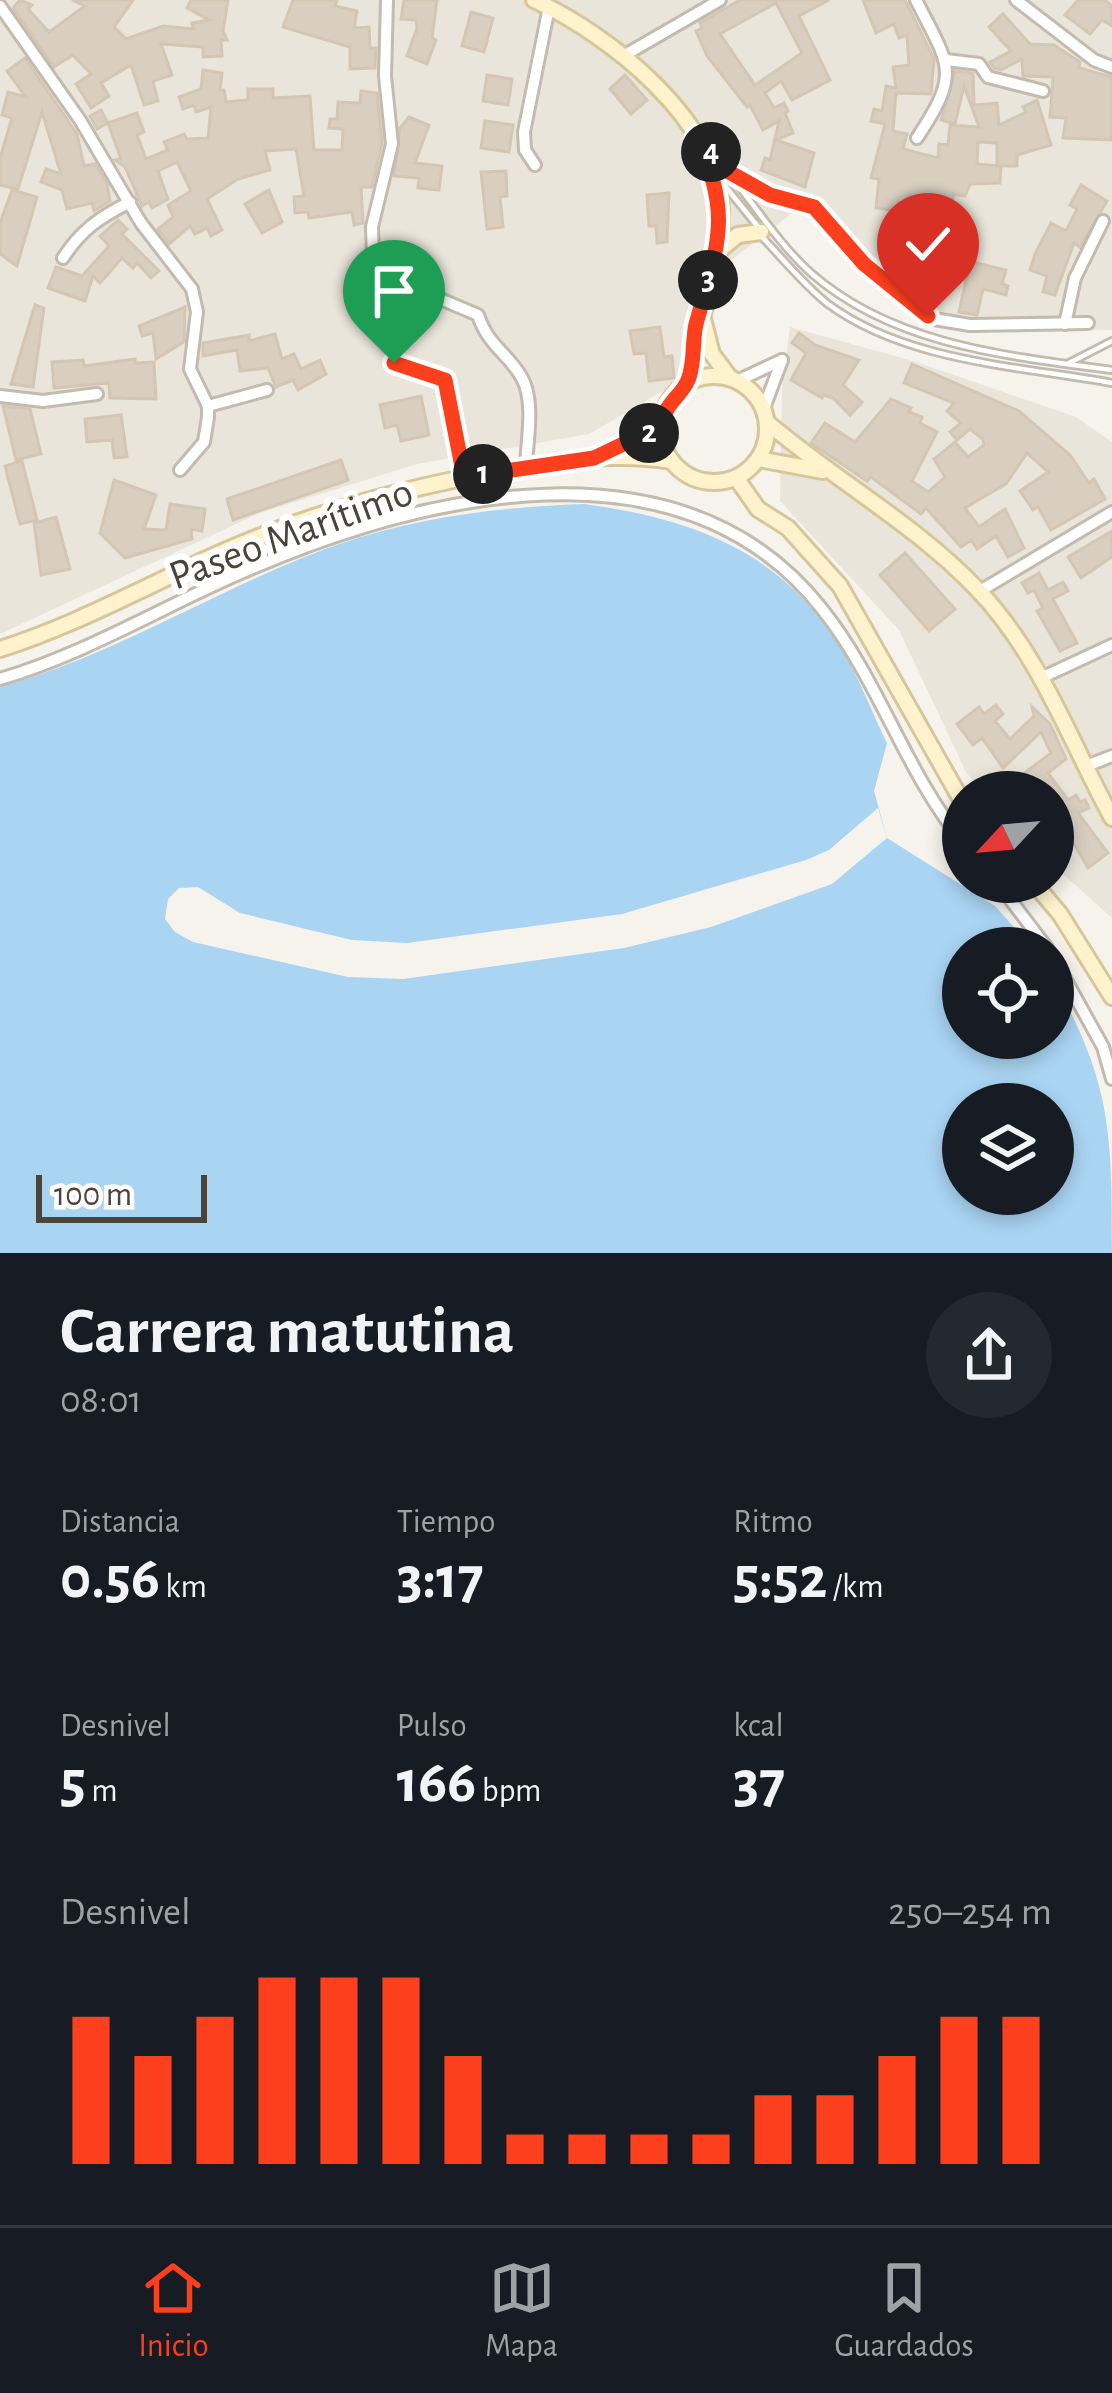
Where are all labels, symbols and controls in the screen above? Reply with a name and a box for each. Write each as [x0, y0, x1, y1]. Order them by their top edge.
pin: 4 [681, 122, 741, 182]
text: 4 [703, 135, 719, 168]
pin [877, 193, 979, 316]
icon: check [895, 211, 961, 277]
pin [343, 240, 445, 363]
pin: 3 [678, 250, 738, 310]
icon: arrive [361, 258, 427, 324]
text: 3 [701, 263, 715, 296]
pin: 2 [619, 403, 679, 463]
text: 2 [641, 416, 657, 449]
pin: 1 [453, 444, 513, 504]
text: 1 [477, 457, 489, 490]
street label: Paseo Marítimo [164, 471, 418, 597]
north arrow [942, 771, 1074, 903]
map controls [942, 771, 1074, 1215]
button: locate [942, 927, 1074, 1059]
button: layers [942, 1083, 1074, 1215]
scale bar [36, 1169, 207, 1222]
text: 100 m [54, 1179, 132, 1212]
button: share [926, 1292, 1052, 1418]
text: Carrera matutina [60, 1299, 515, 1365]
text: 08:01 [60, 1381, 142, 1420]
text: Distancia [60, 1506, 180, 1539]
text: Tiempo [397, 1506, 495, 1539]
text: Ritmo [733, 1506, 813, 1539]
text: 0.56 [60, 1549, 160, 1609]
text: 3:17 [397, 1549, 484, 1609]
text: 5:52 [733, 1549, 827, 1609]
text: km [160, 1571, 207, 1604]
text: /km [827, 1571, 884, 1604]
text: Desnivel [60, 1710, 171, 1743]
text: Pulso [397, 1710, 467, 1743]
text: kcal [733, 1710, 784, 1743]
text: 5 [60, 1753, 86, 1813]
text: 166 [397, 1753, 476, 1813]
text: 37 [733, 1753, 785, 1813]
text: m [86, 1775, 118, 1808]
text: bpm [476, 1775, 542, 1808]
text: Desnivel [60, 1893, 191, 1932]
text: 250–254 m [888, 1893, 1052, 1932]
tab: Inicio [138, 2255, 209, 2367]
tab: Mapa [485, 2255, 558, 2367]
tab: Guardados [834, 2255, 974, 2367]

